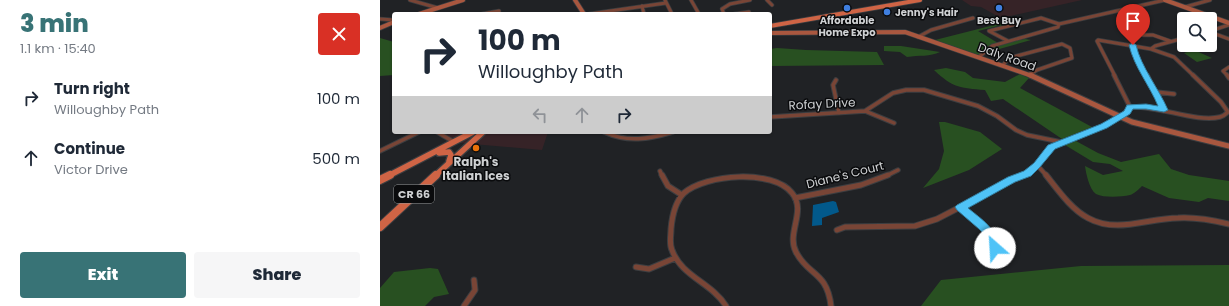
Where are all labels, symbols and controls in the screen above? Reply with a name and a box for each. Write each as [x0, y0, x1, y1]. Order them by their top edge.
marker: Affordable Home Expo [842, 3, 852, 13]
marker: Best Buy [994, 3, 1004, 13]
pin [1116, 4, 1150, 45]
place label: Jenny's Hair [895, 5, 959, 20]
text: 3 min [20, 7, 89, 40]
marker: Jenny's Hair [882, 7, 892, 17]
icon: arrive [1122, 10, 1144, 32]
map controls [1177, 12, 1217, 52]
button: search [1177, 12, 1217, 52]
button: close [318, 13, 360, 55]
place label: Affordable Home Expo [819, 13, 876, 40]
place label: Best Buy [977, 13, 1022, 28]
text: 100 m [478, 21, 561, 60]
icon: right [412, 28, 464, 80]
street label: Daly Road [976, 38, 1039, 75]
text: 1.1 km · 15:40 [20, 39, 96, 58]
text: Willoughby Path [478, 59, 623, 84]
text: Turn right [54, 78, 130, 99]
icon: right [20, 87, 42, 109]
text: 100 m [317, 88, 360, 109]
street label: Rofay Drive [788, 93, 856, 114]
text: Willoughby Path [54, 100, 159, 119]
icon: left [529, 104, 551, 126]
icon: ahead [571, 104, 593, 126]
icon: right [613, 104, 635, 126]
text: Continue [54, 138, 125, 159]
marker: Ralph's Italian Ices [471, 143, 481, 153]
icon: ahead [20, 147, 42, 169]
text: 500 m [312, 148, 360, 169]
place label: Ralph's Italian Ices [442, 153, 510, 184]
street label: Diane's Court [804, 157, 886, 192]
text: Victor Drive [54, 160, 128, 179]
road number: CR 66 [394, 185, 434, 203]
position arrow [974, 227, 1016, 269]
button: Exit [20, 252, 186, 298]
button: Share [194, 252, 360, 298]

